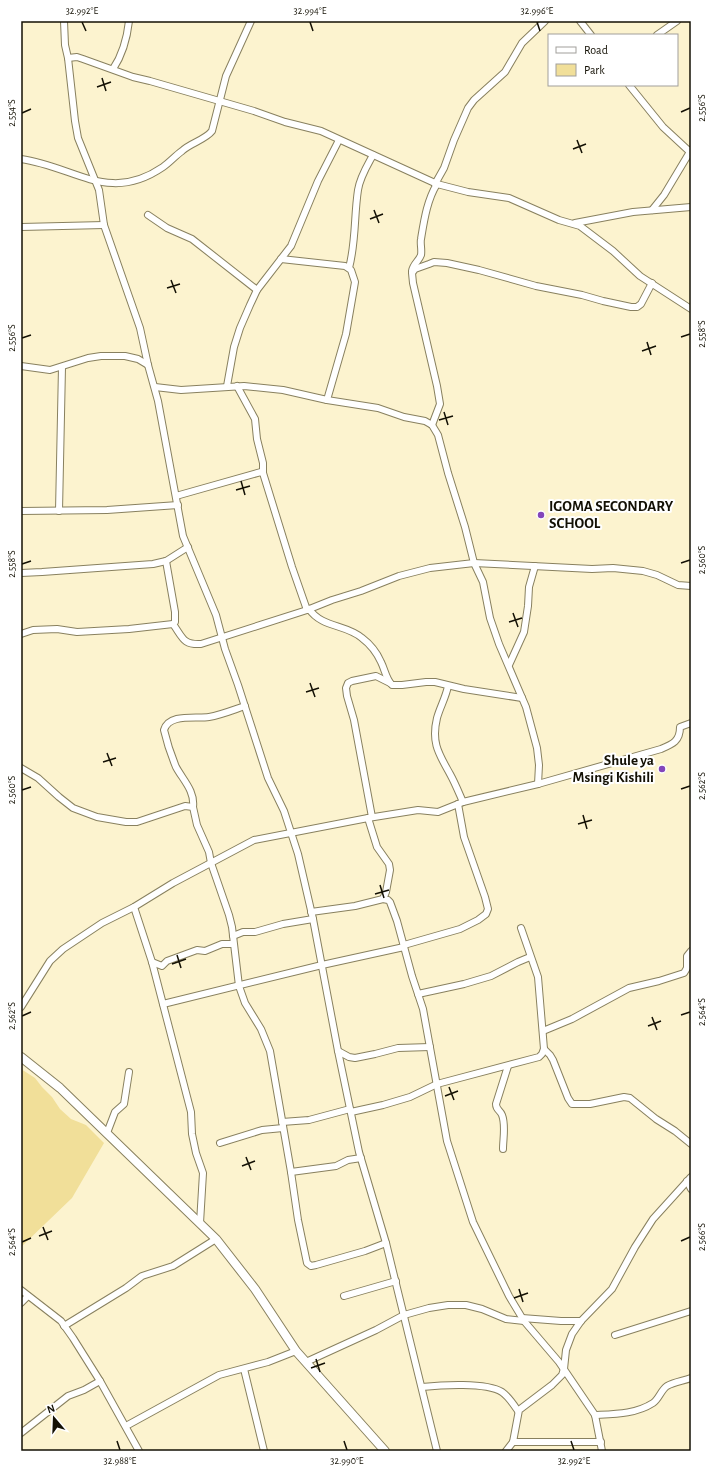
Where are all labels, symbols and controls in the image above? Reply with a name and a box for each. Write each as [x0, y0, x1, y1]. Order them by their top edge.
text: 32.992°E [66, 6, 99, 16]
text: 32.994°E [294, 6, 327, 16]
text: 32.996°E [521, 6, 554, 16]
legend [548, 34, 678, 86]
text: Road [584, 44, 608, 56]
text: Park [584, 64, 605, 76]
text: 2.556°S [697, 94, 707, 122]
text: 2.554°S [7, 99, 17, 127]
text: 2.558°S [697, 320, 707, 348]
text: 2.556°S [7, 324, 17, 352]
place label: IGOMA SECONDARY SCHOOL [549, 499, 674, 531]
marker: IGOMA SECONDARY SCHOOL [536, 510, 546, 520]
text: 2.560°S [697, 545, 707, 574]
text: 2.558°S [7, 550, 17, 578]
place label: Shule ya Msingi Kishili [573, 753, 654, 785]
marker: Shule ya Msingi Kishili [657, 764, 667, 774]
text: 2.562°S [697, 772, 707, 800]
text: 2.560°S [7, 775, 17, 804]
text: 2.564°S [697, 998, 707, 1026]
text: 2.562°S [7, 1002, 17, 1030]
text: 2.566°S [697, 1223, 707, 1251]
text: 2.564°S [7, 1228, 17, 1256]
north arrow [34, 1398, 74, 1438]
text: N [45, 1403, 56, 1415]
text: 32.988°E [104, 1456, 137, 1466]
text: 32.990°E [330, 1456, 364, 1466]
text: 32.992°E [558, 1456, 591, 1466]

